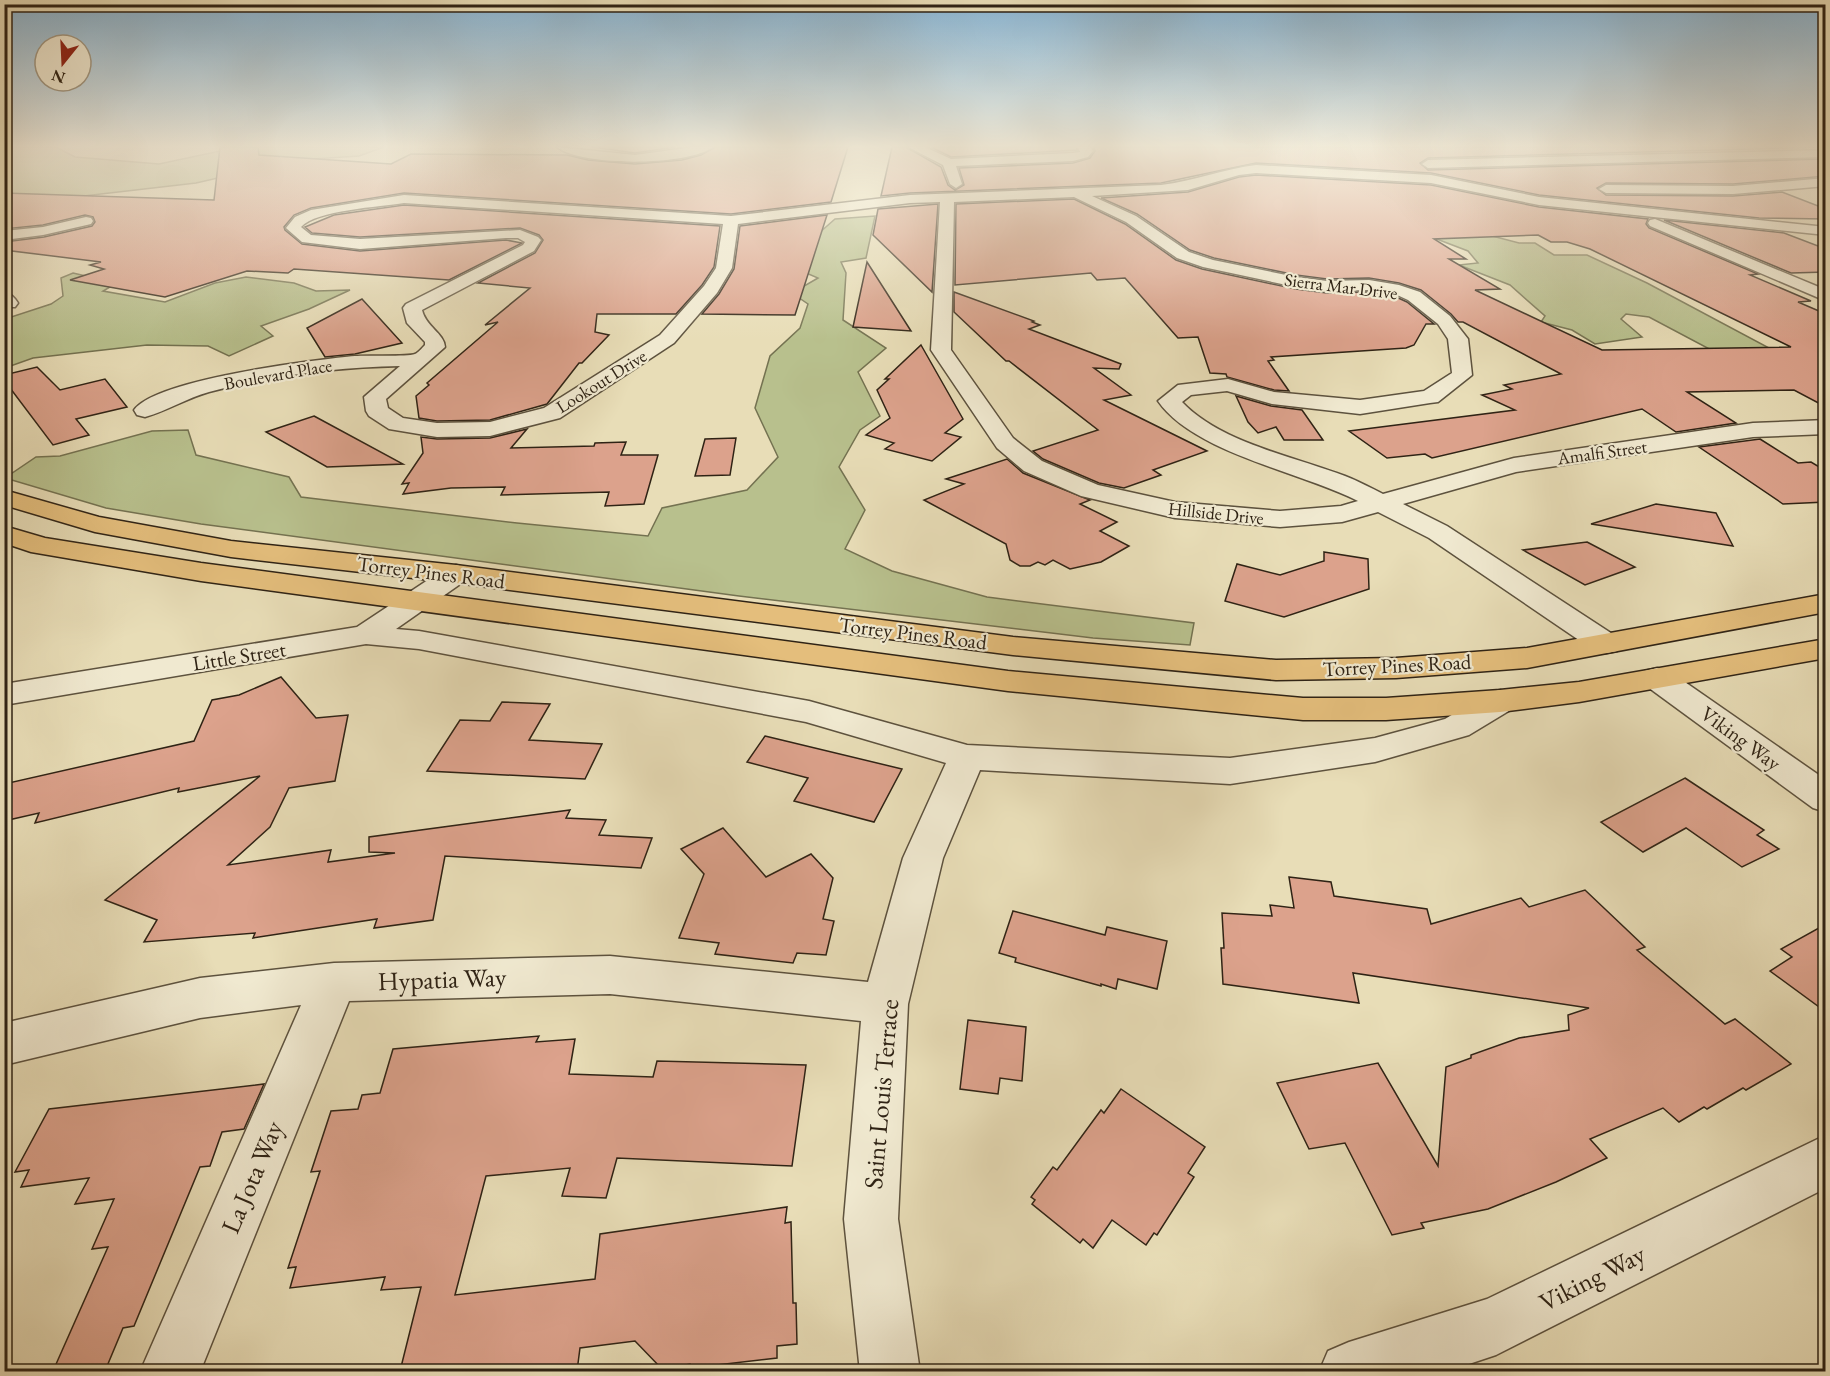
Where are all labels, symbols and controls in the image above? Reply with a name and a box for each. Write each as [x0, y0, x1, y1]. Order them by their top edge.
north arrow [33, 33, 93, 93]
text: N [49, 65, 68, 89]
street label: Sierra Mar Drive [1283, 268, 1399, 304]
street label: Lookout Drive [551, 344, 651, 418]
street label: Boulevard Place [222, 353, 334, 395]
street label: Amalfi Street [1555, 434, 1649, 470]
street label: Hillside Drive [1167, 497, 1265, 529]
street label: Torrey Pines Road [355, 550, 507, 595]
street label: Torrey Pines Road [837, 611, 989, 656]
street label: Little Street [190, 635, 288, 677]
street label: Torrey Pines Road [1322, 648, 1472, 682]
street label: Viking Way [1696, 700, 1787, 777]
street label: Hypatia Way [377, 960, 507, 998]
street label: Saint Louis Terrace [856, 998, 906, 1190]
street label: La Jota Way [213, 1115, 291, 1238]
street label: Viking Way [1533, 1237, 1651, 1319]

